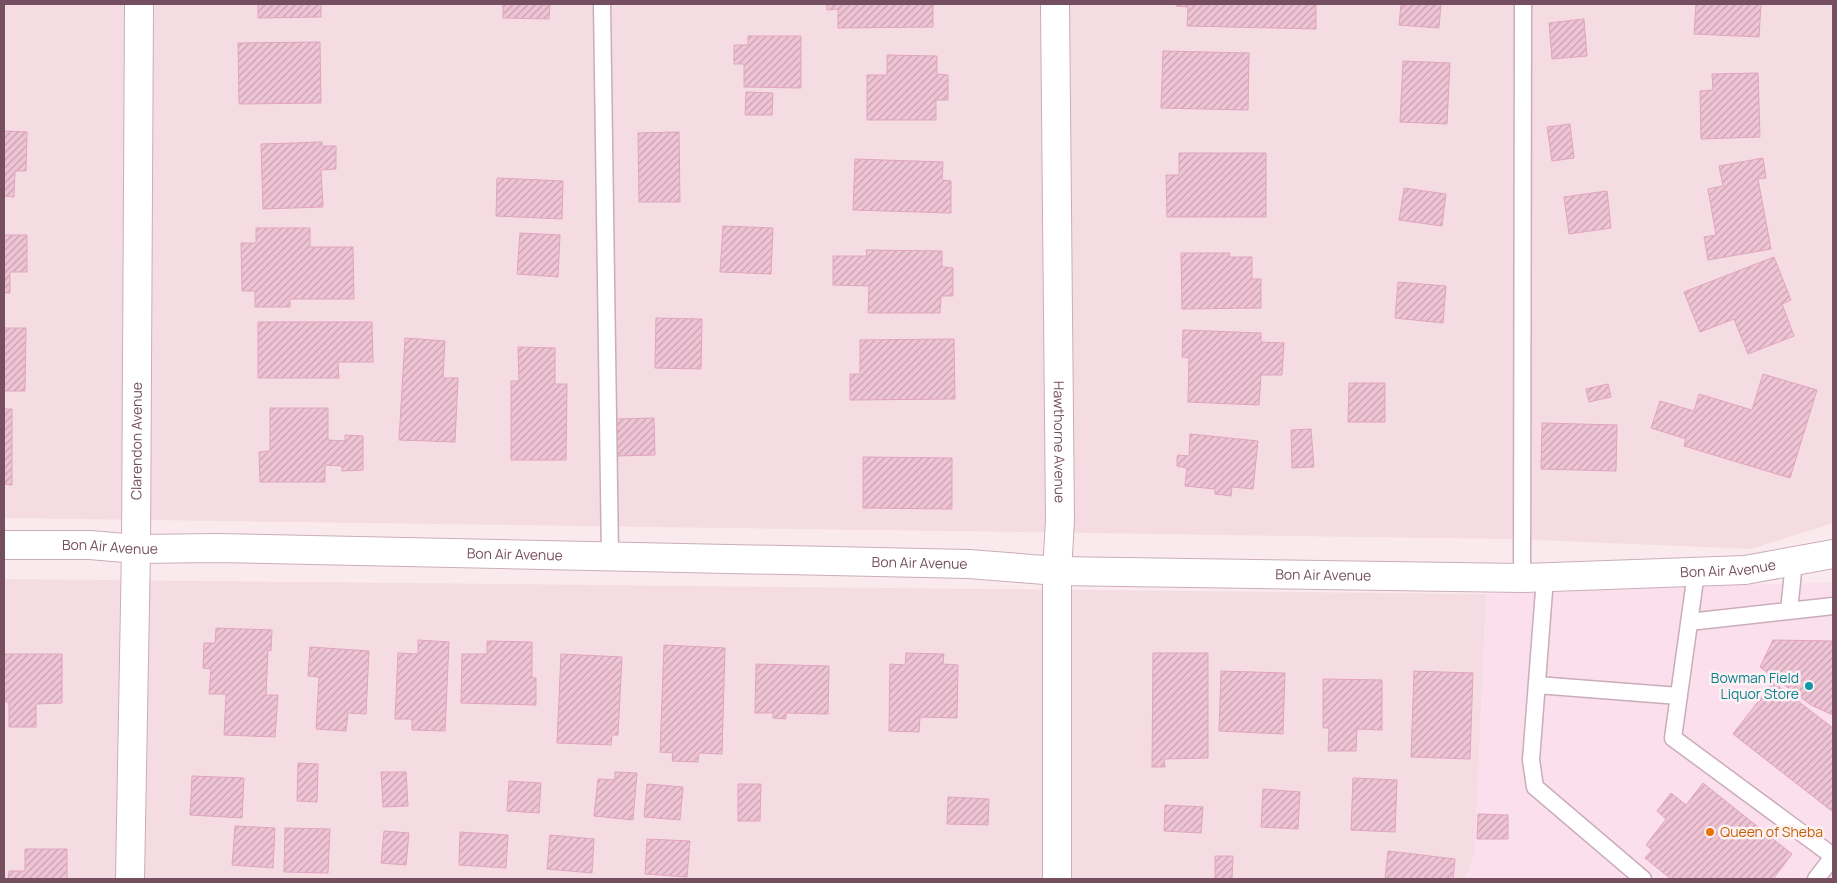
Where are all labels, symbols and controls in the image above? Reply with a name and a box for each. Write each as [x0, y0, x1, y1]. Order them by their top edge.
street label: Hawthorne Avenue [1050, 381, 1070, 503]
street label: Clarendon Avenue [126, 382, 146, 500]
street label: Bon Air Avenue [62, 535, 158, 558]
street label: Bon Air Avenue [467, 543, 563, 564]
street label: Bon Air Avenue [871, 552, 968, 573]
street label: Bon Air Avenue [1680, 555, 1777, 581]
street label: Bon Air Avenue [1275, 564, 1372, 585]
place label: Bowman Field Liquor Store [1711, 668, 1799, 703]
marker: Bowman Field Liquor Store [1803, 680, 1815, 692]
place label: Queen of Sheba [1720, 822, 1823, 841]
marker: Queen of Sheba [1704, 826, 1716, 838]

